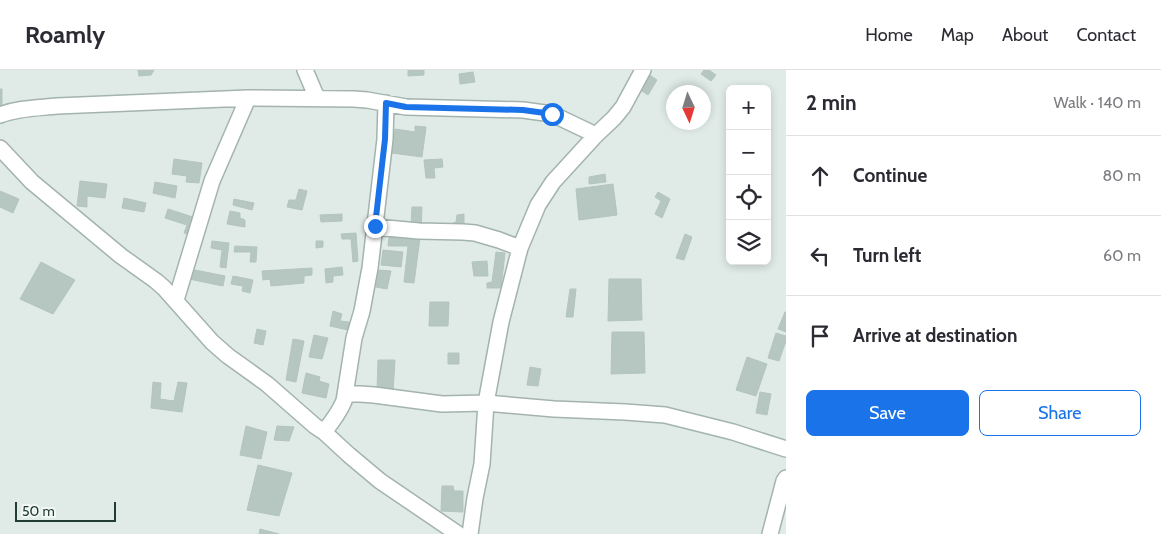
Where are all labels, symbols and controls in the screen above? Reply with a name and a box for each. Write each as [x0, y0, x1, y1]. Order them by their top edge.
text: Roamly [25, 20, 105, 49]
text: Home [865, 24, 913, 46]
text: Map [941, 24, 974, 46]
text: About [1002, 24, 1048, 46]
text: Contact [1076, 24, 1136, 46]
north arrow [666, 85, 711, 130]
map controls [726, 85, 771, 265]
button: + [726, 85, 771, 130]
text: 2 min [806, 90, 857, 115]
text: Walk · 140 m [1054, 93, 1141, 112]
route start [541, 103, 564, 126]
button: − [726, 130, 771, 175]
icon: ahead [806, 162, 834, 190]
text: Continue [853, 164, 927, 187]
text: 80 m [1103, 166, 1141, 185]
button: locate [726, 175, 771, 220]
route end [364, 215, 387, 238]
button: layers [726, 220, 771, 265]
icon: left [806, 242, 834, 270]
text: Turn left [853, 244, 921, 267]
text: 60 m [1103, 246, 1141, 265]
icon: arrive [806, 322, 834, 350]
text: Arrive at destination [853, 324, 1017, 347]
button: Save [806, 390, 969, 436]
button: Share [979, 390, 1141, 436]
scale bar [15, 499, 116, 522]
text: 50 m [22, 502, 55, 520]

